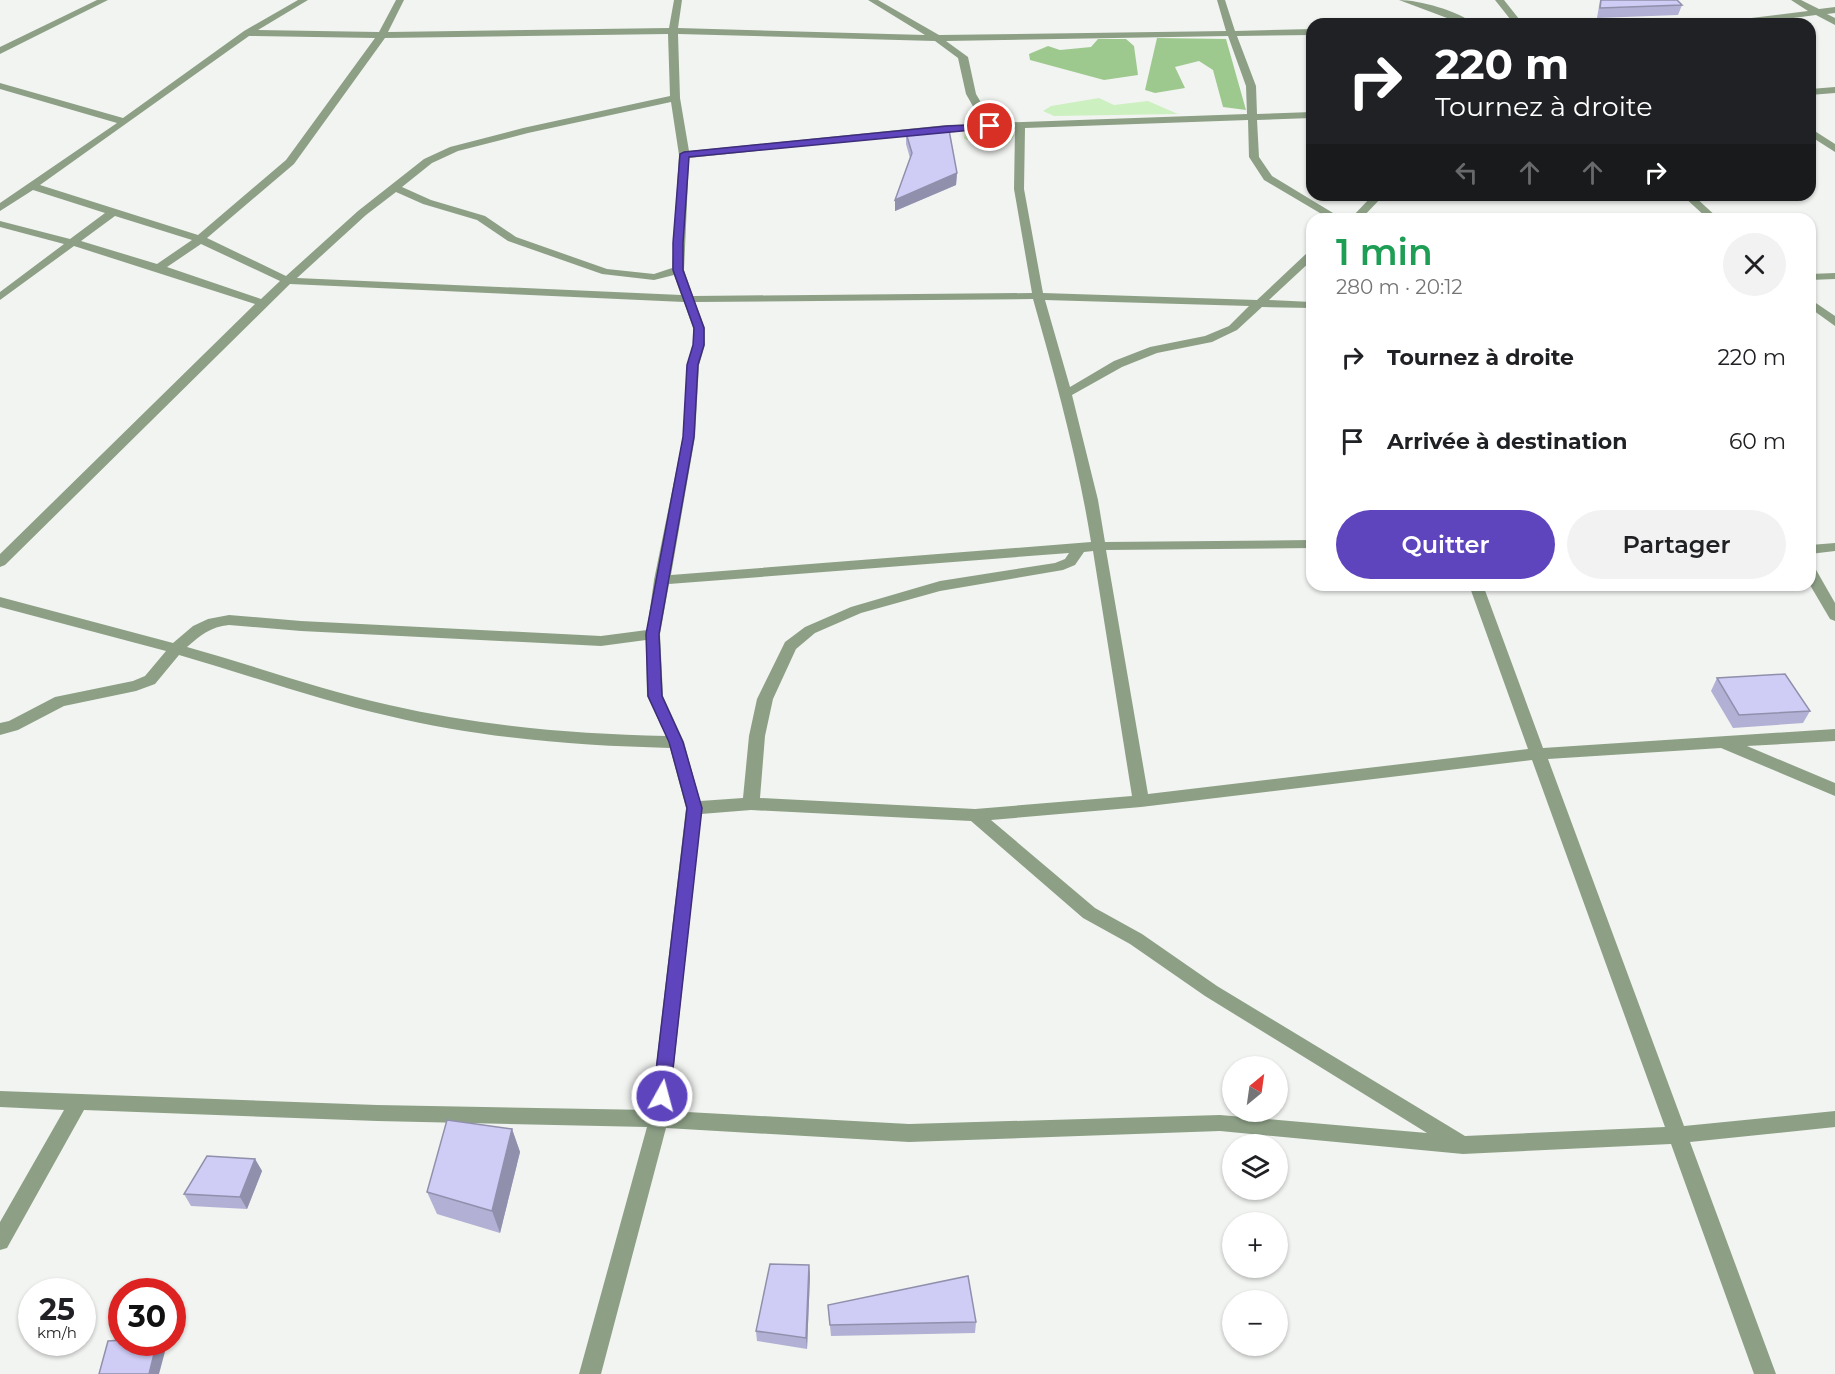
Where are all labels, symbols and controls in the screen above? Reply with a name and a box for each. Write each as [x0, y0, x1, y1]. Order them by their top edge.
text: 220 m [1435, 38, 1569, 90]
icon: right [1336, 42, 1414, 120]
text: Tournez à droite [1435, 90, 1653, 123]
pin [964, 100, 1015, 151]
icon: arrive [973, 109, 1006, 142]
icon: left [1450, 156, 1483, 189]
icon: ahead [1513, 156, 1546, 189]
icon: ahead [1576, 156, 1609, 189]
icon: right [1639, 156, 1672, 189]
text: 1 min [1336, 230, 1433, 274]
button: close [1723, 233, 1786, 296]
text: 280 m · 20:12 [1336, 275, 1463, 299]
icon: right [1336, 341, 1369, 374]
text: Tournez à droite [1387, 344, 1574, 371]
text: 220 m [1717, 344, 1786, 371]
icon: arrive [1336, 425, 1369, 458]
text: Arrivée à destination [1387, 428, 1627, 455]
text: 60 m [1729, 428, 1786, 455]
button: Quitter [1336, 510, 1555, 579]
button: Partager [1567, 510, 1786, 579]
north arrow [1222, 1056, 1288, 1122]
map controls [1222, 1056, 1288, 1356]
position arrow [630, 1064, 694, 1128]
button: layers [1222, 1134, 1288, 1200]
button: + [1222, 1212, 1288, 1278]
speed limit sign: 30 [108, 1278, 186, 1356]
button: − [1222, 1290, 1288, 1356]
text: 25 [39, 1291, 75, 1328]
text: km/h [37, 1323, 77, 1342]

